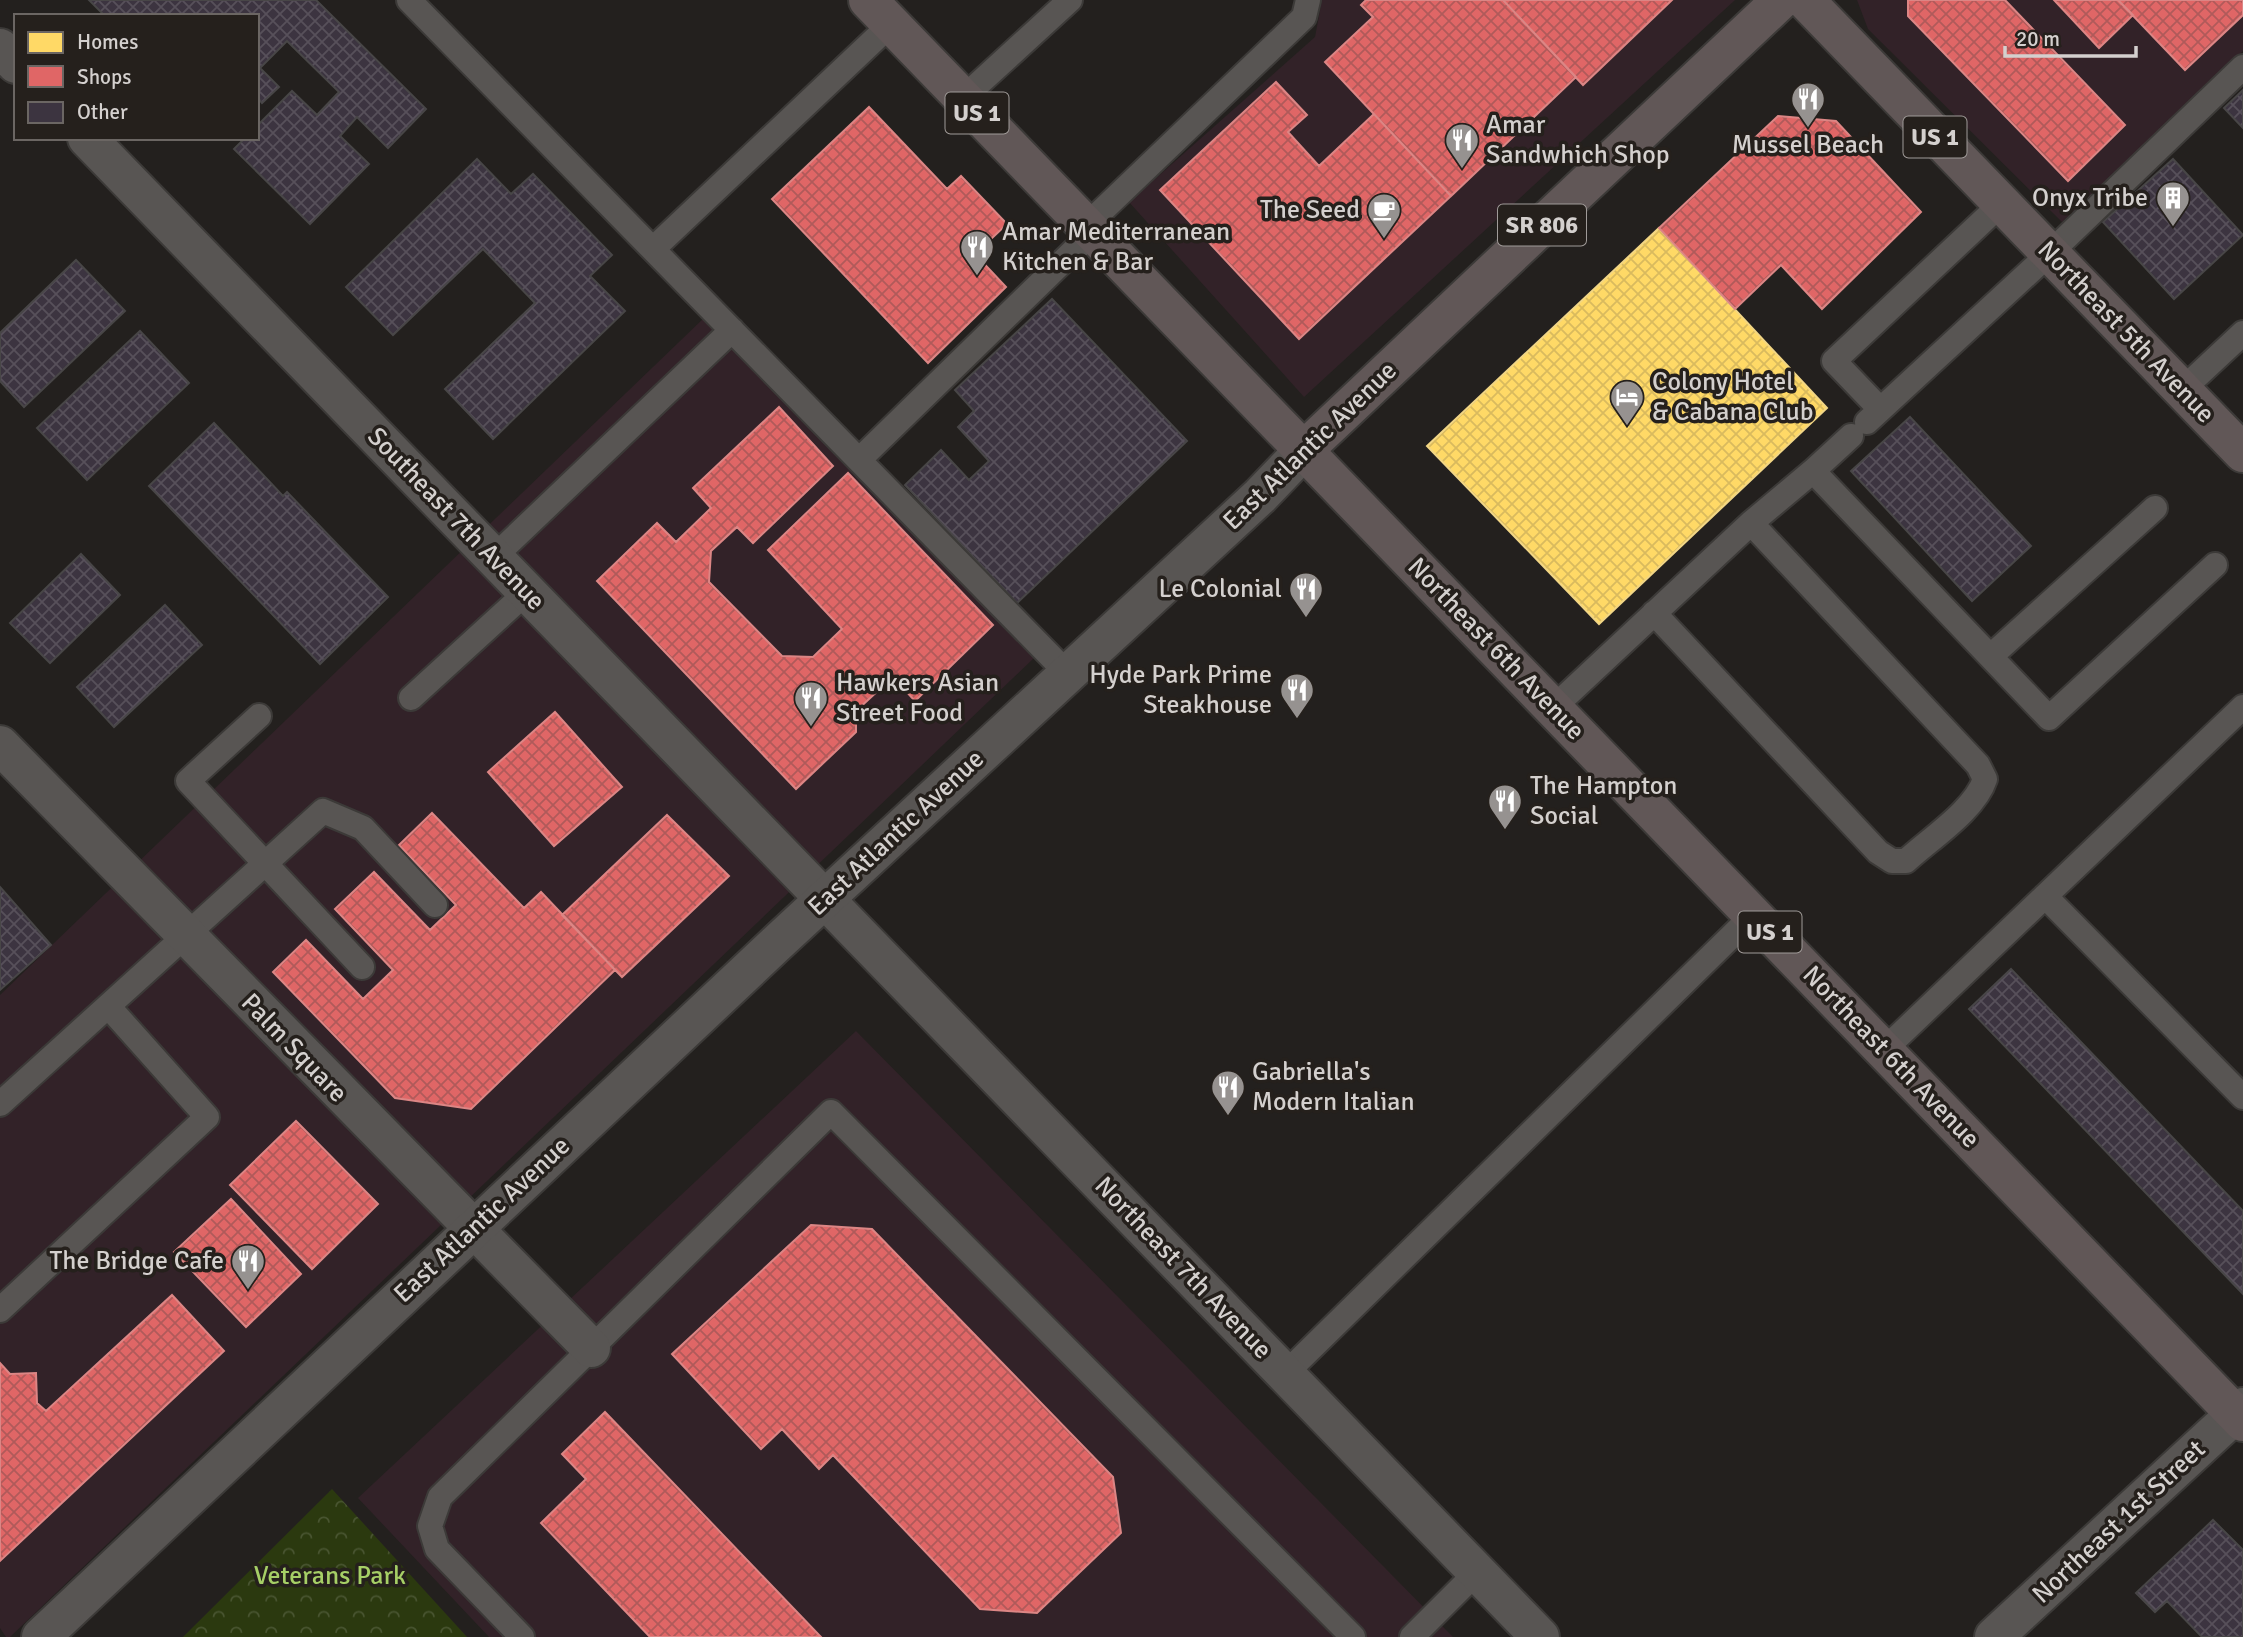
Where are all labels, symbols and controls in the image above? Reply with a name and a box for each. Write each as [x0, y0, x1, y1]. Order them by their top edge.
legend [14, 14, 259, 140]
scale bar [2005, 14, 2136, 58]
text: 20 m [2016, 26, 2060, 52]
text: Homes [77, 29, 139, 55]
text: Shops [77, 64, 131, 90]
restaurant icon: Mussel Beach [1789, 80, 1827, 129]
road number: US 1 [946, 92, 1009, 134]
text: Other [77, 99, 128, 125]
place label: Amar Sandwhich Shop [1486, 109, 1670, 171]
road number: US 1 [1904, 117, 1966, 158]
restaurant icon: Amar Sandwhich Shop [1443, 121, 1481, 170]
place label: Mussel Beach [1732, 129, 1884, 161]
building icon: Onyx Tribe [2154, 179, 2192, 228]
place label: Onyx Tribe [2032, 182, 2148, 214]
cafe icon: The Seed [1365, 191, 1403, 240]
place label: The Seed [1260, 194, 1360, 226]
road number: SR 806 [1498, 205, 1586, 246]
place label: Amar Mediterranean Kitchen & Bar [1002, 216, 1230, 278]
restaurant icon: Amar Mediterranean Kitchen & Bar [958, 228, 996, 277]
street label: Northeast 5th Avenue [2031, 234, 2221, 430]
street label: East Atlantic Avenue [1216, 355, 1404, 537]
place label: Colony Hotel & Cabana Club [1652, 366, 1814, 428]
hotel icon: Colony Hotel & Cabana Club [1608, 378, 1646, 427]
street label: Southeast 7th Avenue [360, 421, 552, 617]
street label: Northeast 6th Avenue [1401, 551, 1591, 747]
restaurant icon: Le Colonial [1287, 570, 1325, 619]
place label: Le Colonial [1158, 573, 1282, 605]
place label: Hyde Park Prime Steakhouse [1089, 659, 1272, 721]
place label: Hawkers Asian Street Food [836, 667, 999, 729]
restaurant icon: Hyde Park Prime Steakhouse [1278, 671, 1316, 720]
restaurant icon: Hawkers Asian Street Food [792, 679, 830, 728]
street label: East Atlantic Avenue [801, 743, 991, 923]
place label: The Hampton Social [1530, 770, 1677, 832]
restaurant icon: The Hampton Social [1486, 782, 1524, 831]
road number: US 1 [1738, 912, 1802, 952]
street label: Northeast 6th Avenue [1796, 959, 1986, 1155]
street label: Palm Square [234, 987, 354, 1109]
place label: Gabriella's Modern Italian [1252, 1056, 1415, 1118]
restaurant icon: Gabriella's Modern Italian [1209, 1068, 1247, 1117]
street label: East Atlantic Avenue [387, 1130, 577, 1310]
street label: Northeast 7th Avenue [1088, 1170, 1278, 1366]
restaurant icon: The Bridge Cafe [229, 1242, 267, 1291]
place label: The Bridge Cafe [49, 1245, 224, 1277]
street label: Northeast 1st Street [2026, 1434, 2212, 1610]
park label: Veterans Park [254, 1560, 406, 1592]

